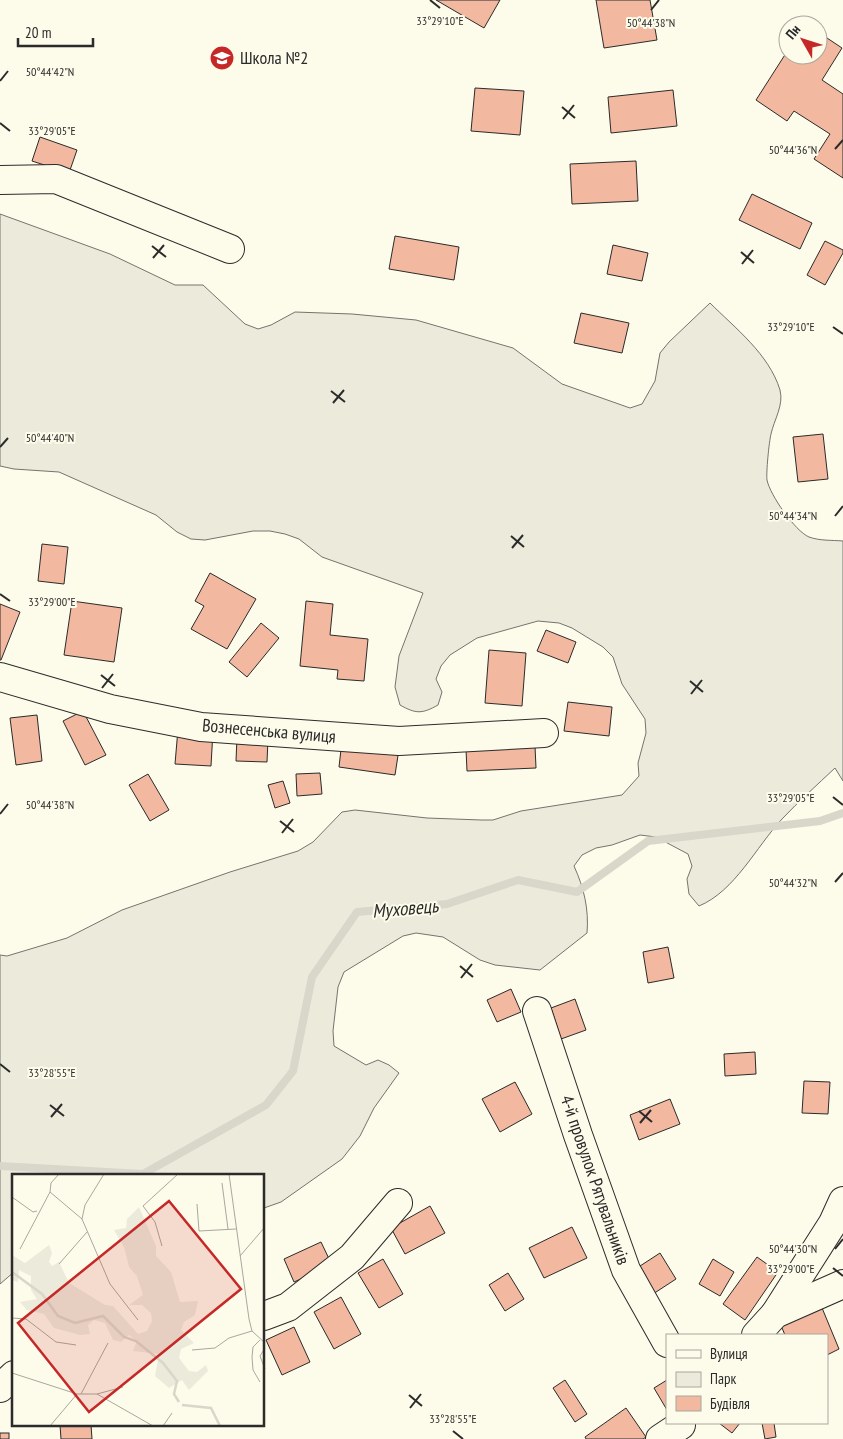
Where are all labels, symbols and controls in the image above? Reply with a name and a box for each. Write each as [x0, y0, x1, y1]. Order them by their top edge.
text: 33°29'10"E [416, 13, 464, 28]
scale bar [18, 15, 92, 47]
text: 50°44'38"N [627, 15, 675, 30]
north arrow [778, 15, 828, 65]
text: Пн [782, 21, 804, 43]
text: 20 m [25, 23, 51, 42]
school or university icon: Школа №2 [209, 45, 235, 71]
place label: Школа №2 [240, 46, 308, 69]
text: 50°44'42"N [26, 64, 74, 79]
text: 33°29'05"E [28, 123, 76, 138]
text: 50°44'36"N [769, 142, 817, 157]
text: 33°29'10"E [767, 319, 815, 334]
text: 50°44'40"N [26, 430, 74, 445]
text: 50°44'34"N [769, 508, 817, 523]
text: 33°29'00"E [28, 594, 76, 609]
street label: Вознесенська вулиця [201, 713, 337, 748]
text: 33°29'05"E [767, 790, 815, 805]
text: 50°44'38"N [26, 797, 74, 812]
text: 50°44'32"N [769, 875, 817, 890]
water label: Муховець [371, 893, 440, 923]
text: 33°28'55"E [28, 1065, 76, 1080]
street label: 4-й провулок Рятувальників [556, 1092, 635, 1268]
inset map [12, 1174, 265, 1426]
text: 50°44'30"N [769, 1241, 817, 1256]
text: 33°29'00"E [767, 1261, 815, 1276]
legend [666, 1334, 828, 1424]
text: Вулиця [710, 1344, 748, 1363]
text: Парк [710, 1369, 736, 1388]
text: Будівля [710, 1394, 750, 1413]
text: 33°28'55"E [429, 1411, 477, 1426]

